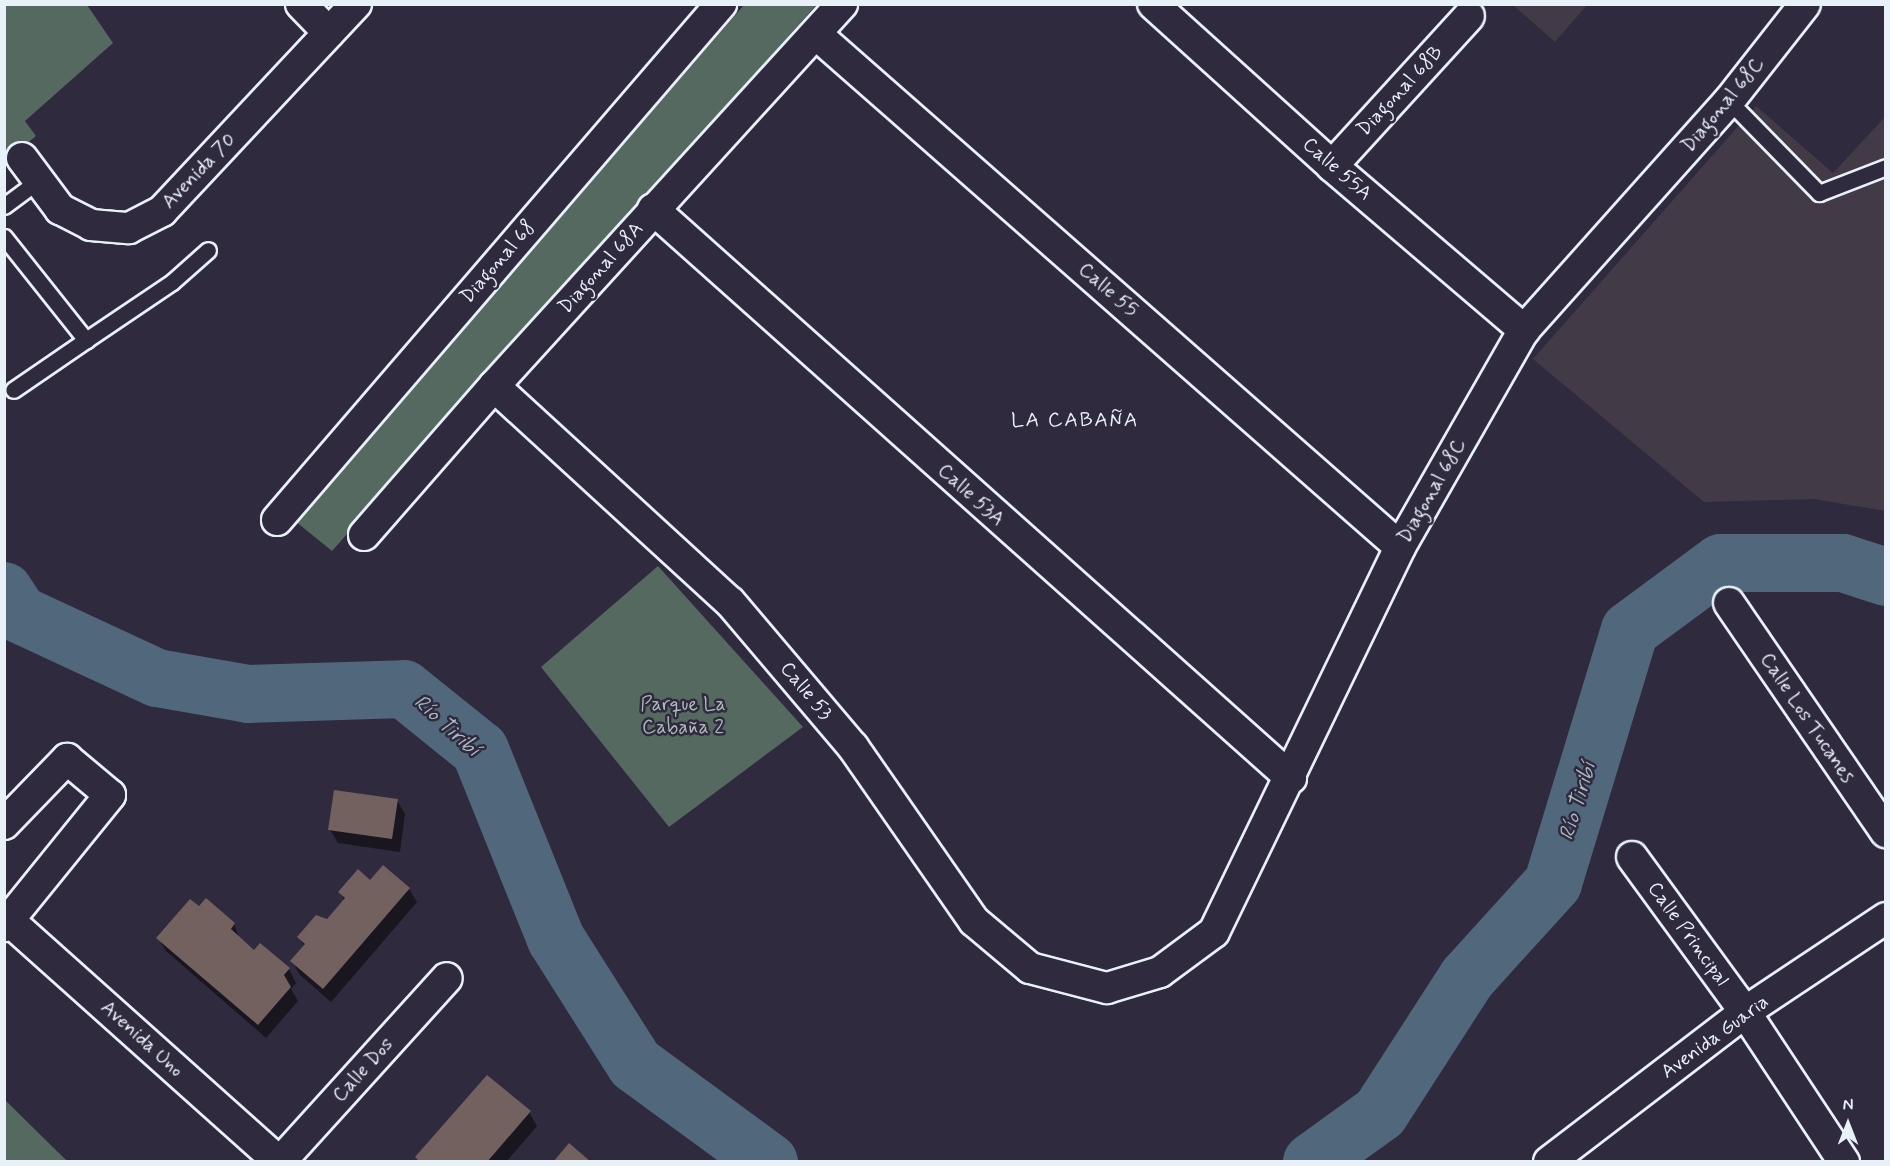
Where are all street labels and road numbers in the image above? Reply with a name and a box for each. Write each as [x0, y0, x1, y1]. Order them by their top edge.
street label: Diagonal 68B [1352, 41, 1448, 141]
street label: Diagonal 68C [1676, 53, 1770, 157]
street label: Avenida 70 [157, 128, 241, 214]
street label: Calle 55A [1297, 132, 1377, 206]
street label: Diagonal 68 [455, 215, 541, 309]
street label: Diagonal 68A [553, 217, 649, 319]
street label: Calle 55 [1073, 258, 1143, 322]
street label: Diagonal 68C [1392, 434, 1472, 548]
street label: Calle 53A [933, 459, 1009, 531]
street label: Calle Los Tucanes [1754, 647, 1860, 789]
street label: Calle 53 [775, 657, 837, 725]
street label: Calle Principal [1642, 876, 1734, 992]
street label: Avenida Guaria [1656, 990, 1774, 1084]
street label: Avenida Uno [95, 995, 189, 1083]
street label: Calle Dos [327, 1032, 399, 1108]

